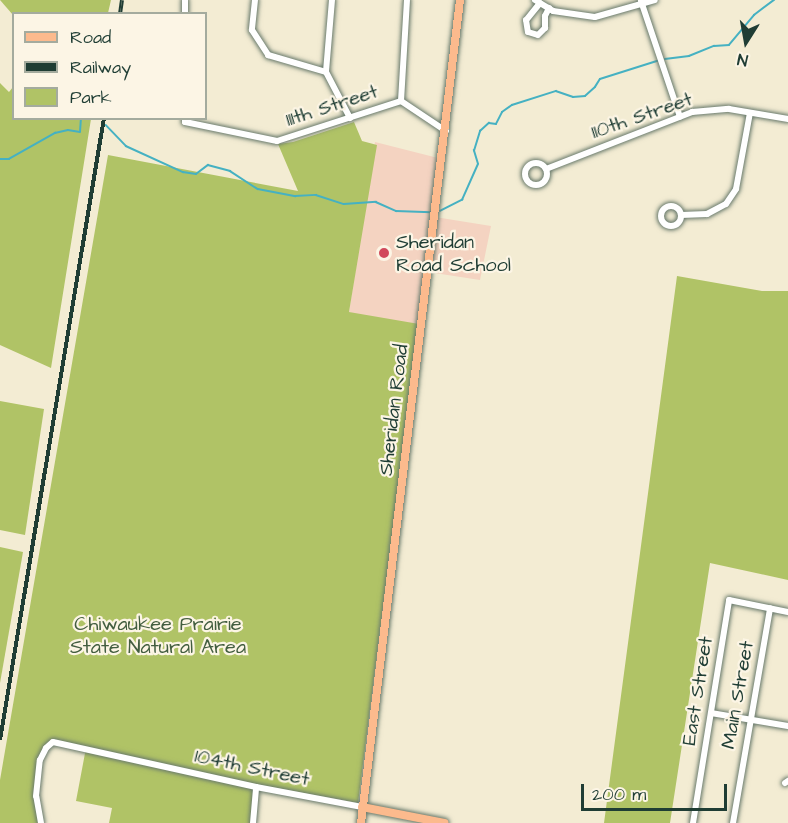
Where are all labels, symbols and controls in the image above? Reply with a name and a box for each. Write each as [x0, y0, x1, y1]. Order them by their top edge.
legend [12, 12, 207, 120]
north arrow [716, 12, 776, 72]
text: Road [70, 25, 111, 50]
text: N [736, 48, 750, 71]
text: Railway [70, 55, 131, 80]
street label: 111th Street [283, 80, 381, 132]
text: Park [70, 85, 112, 110]
street label: 110th Street [588, 87, 696, 145]
place label: Sheridan Road School [396, 230, 511, 277]
marker: Sheridan Road School [377, 246, 391, 260]
street label: Sheridan Road [374, 343, 414, 477]
park label: Chiwaukee Prairie State Natural Area [70, 612, 246, 659]
street label: East Street [678, 635, 718, 747]
street label: Main Street [717, 639, 759, 751]
street label: 104th Street [193, 744, 311, 792]
scale bar [584, 772, 730, 810]
text: 200 m [592, 782, 646, 807]

